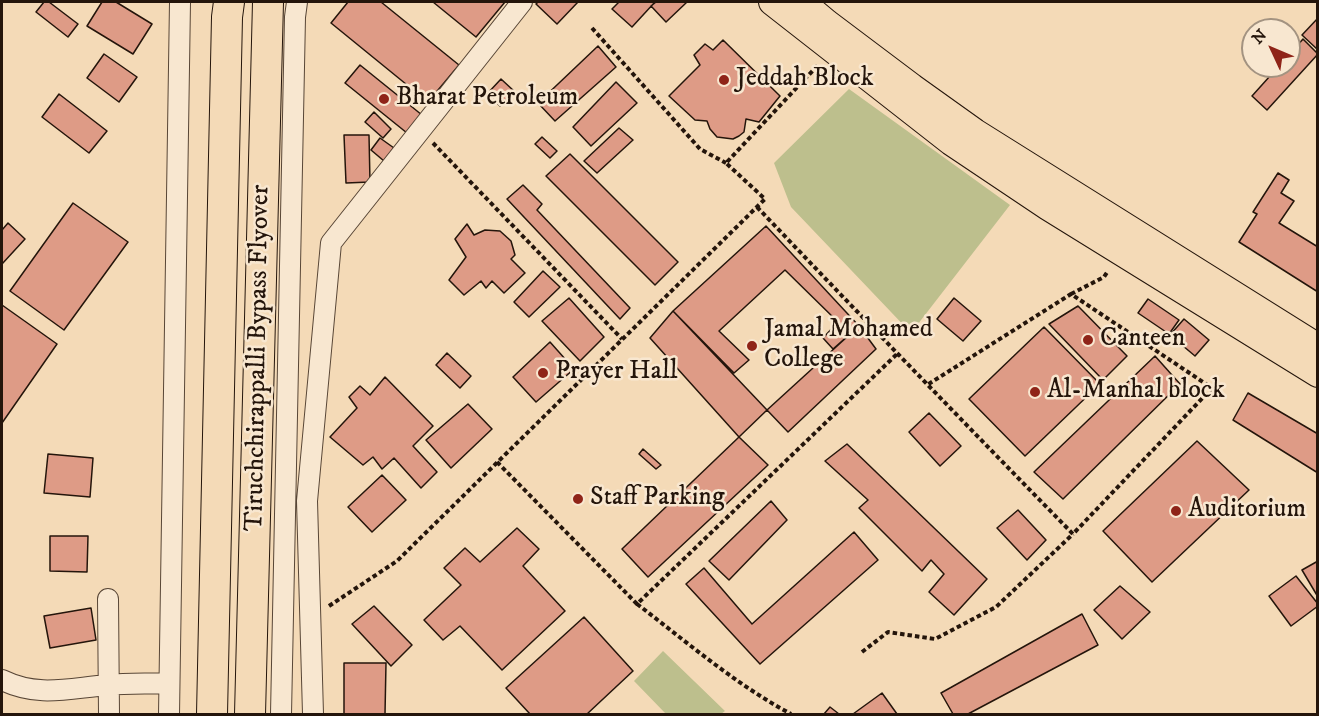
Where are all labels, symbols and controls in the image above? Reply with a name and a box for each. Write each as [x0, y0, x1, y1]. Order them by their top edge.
north arrow [1241, 18, 1301, 78]
text: N [1248, 25, 1271, 49]
place label: Jeddah Block [736, 64, 874, 96]
marker: Jeddah Block [717, 73, 731, 87]
place label: Bharat Petroleum [396, 83, 578, 115]
marker: Bharat Petroleum [377, 92, 391, 106]
street label: Tiruchchirappalli Bypass Flyover [240, 185, 278, 531]
place label: Jamal Mohamed College [764, 315, 933, 376]
place label: Canteen [1100, 324, 1185, 356]
marker: Canteen [1081, 333, 1095, 347]
marker: Jamal Mohamed College [745, 339, 759, 353]
place label: Prayer Hall [555, 357, 678, 389]
marker: Prayer Hall [536, 366, 550, 380]
place label: Al-Manhal block [1047, 376, 1225, 408]
marker: Al-Manhal block [1028, 385, 1042, 399]
place label: Staff Parking [590, 483, 725, 515]
marker: Staff Parking [571, 492, 585, 506]
place label: Auditorium [1188, 495, 1306, 527]
marker: Auditorium [1169, 504, 1183, 518]

